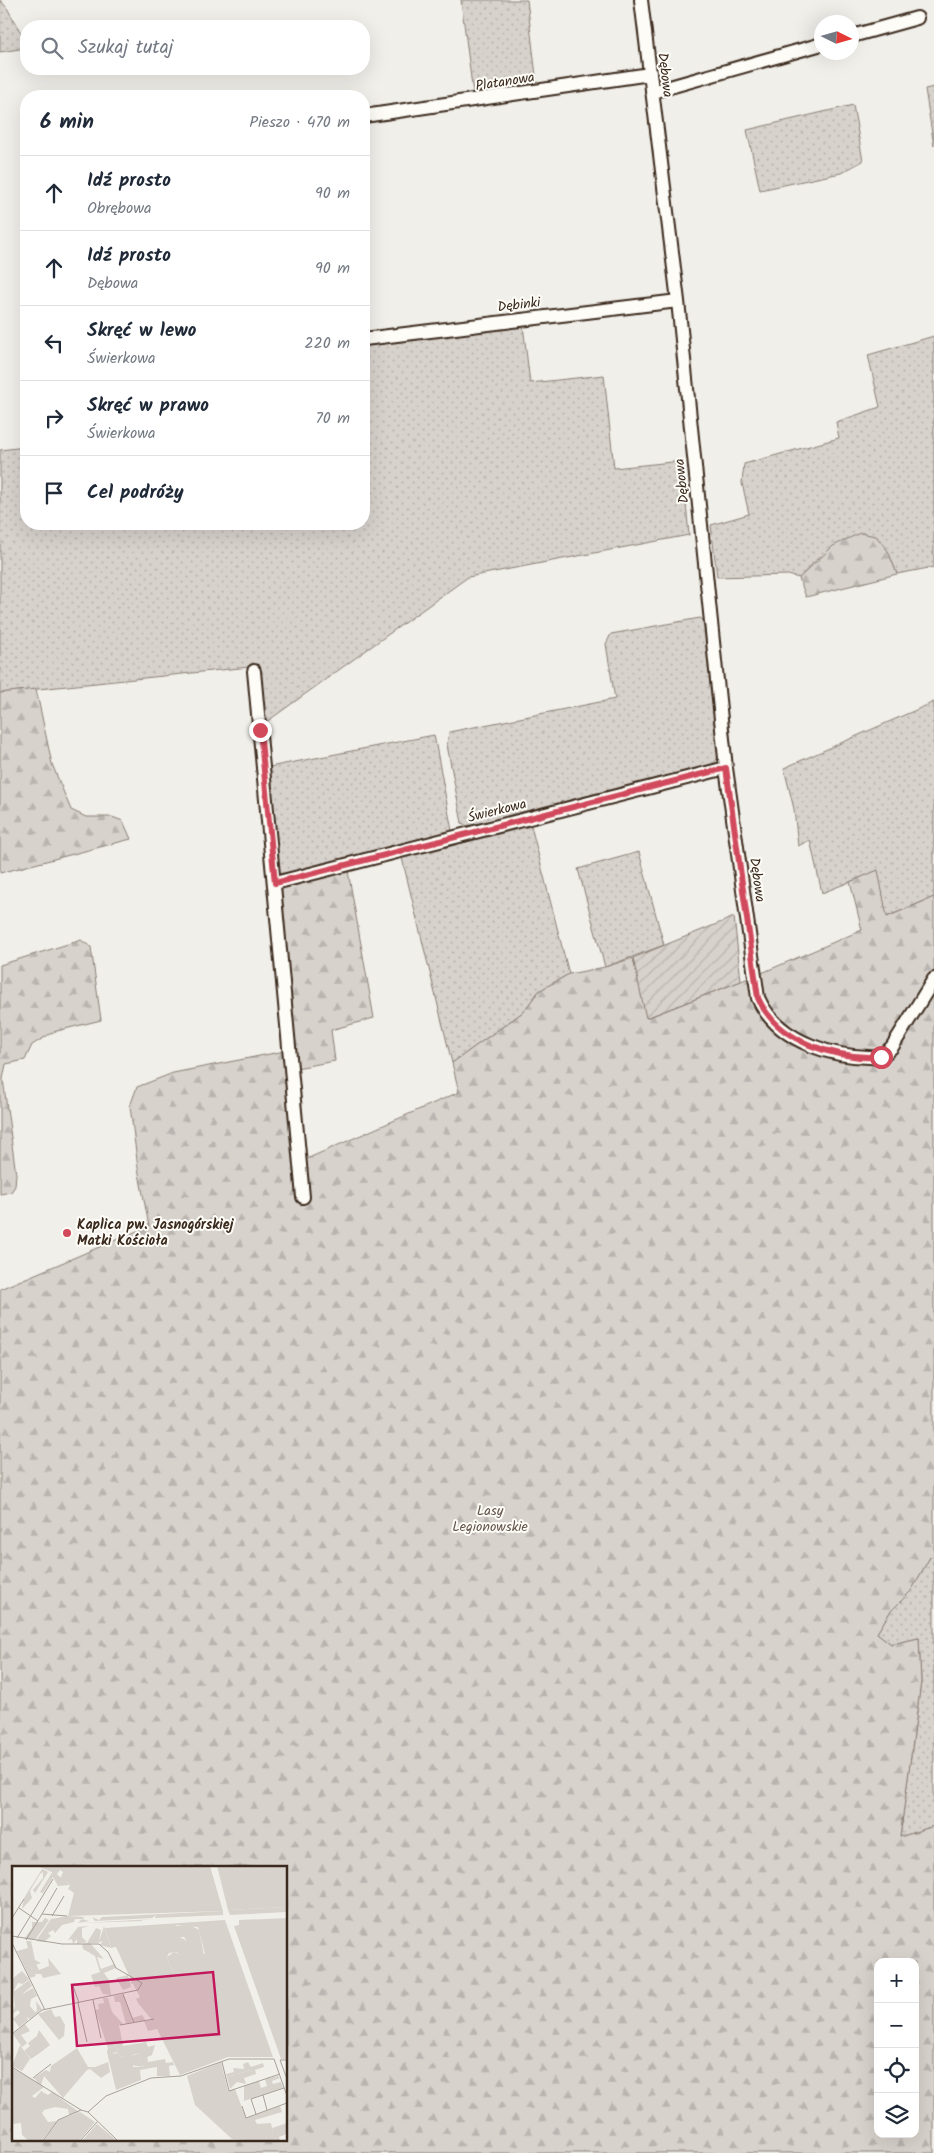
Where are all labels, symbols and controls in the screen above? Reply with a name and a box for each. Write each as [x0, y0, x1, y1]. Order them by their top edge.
north arrow [814, 15, 859, 60]
search box [20, 20, 370, 75]
text: Szukaj tutaj [78, 33, 173, 63]
icon: search [38, 34, 66, 62]
street label: Dębowa [651, 51, 679, 99]
street label: Platanowa [474, 66, 536, 98]
text: 6 min [40, 106, 94, 139]
text: Pieszo · 470 m [249, 110, 350, 135]
text: Idź prosto [87, 166, 171, 196]
icon: ahead [40, 179, 68, 207]
text: 90 m [315, 181, 350, 206]
text: Obrębowa [87, 196, 151, 221]
text: Idź prosto [87, 241, 171, 271]
icon: ahead [40, 254, 68, 282]
text: 90 m [315, 256, 350, 281]
text: Dębowa [87, 271, 138, 296]
street label: Dębinki [496, 291, 542, 319]
text: Skręć w lewo [87, 316, 196, 346]
icon: left [40, 329, 68, 357]
text: 220 m [304, 331, 350, 356]
text: Świerkowa [87, 346, 156, 371]
text: Skręć w prawo [87, 391, 209, 421]
icon: right [40, 404, 68, 432]
text: 70 m [315, 406, 350, 431]
text: Świerkowa [87, 421, 156, 446]
street label: Dębowa [669, 458, 695, 504]
text: Cel podróży [87, 478, 184, 508]
icon: arrive [40, 479, 68, 507]
route end [249, 719, 272, 742]
street label: Świerkowa [465, 793, 529, 829]
street label: Dębowa [743, 856, 771, 904]
route start [870, 1046, 893, 1069]
place label: Kaplica pw. Jasnogórskiej Matki Kościoła [77, 1214, 235, 1252]
marker: Kaplica pw. Jasnogórskiej Matki Kościoła [61, 1227, 73, 1239]
park label: Lasy Legionowskie [452, 1500, 529, 1538]
inset map [12, 1866, 288, 2140]
map controls [874, 1958, 919, 2138]
button: + [874, 1958, 919, 2003]
button: − [874, 2003, 919, 2048]
button: locate [874, 2048, 919, 2093]
button: layers [874, 2093, 919, 2138]

